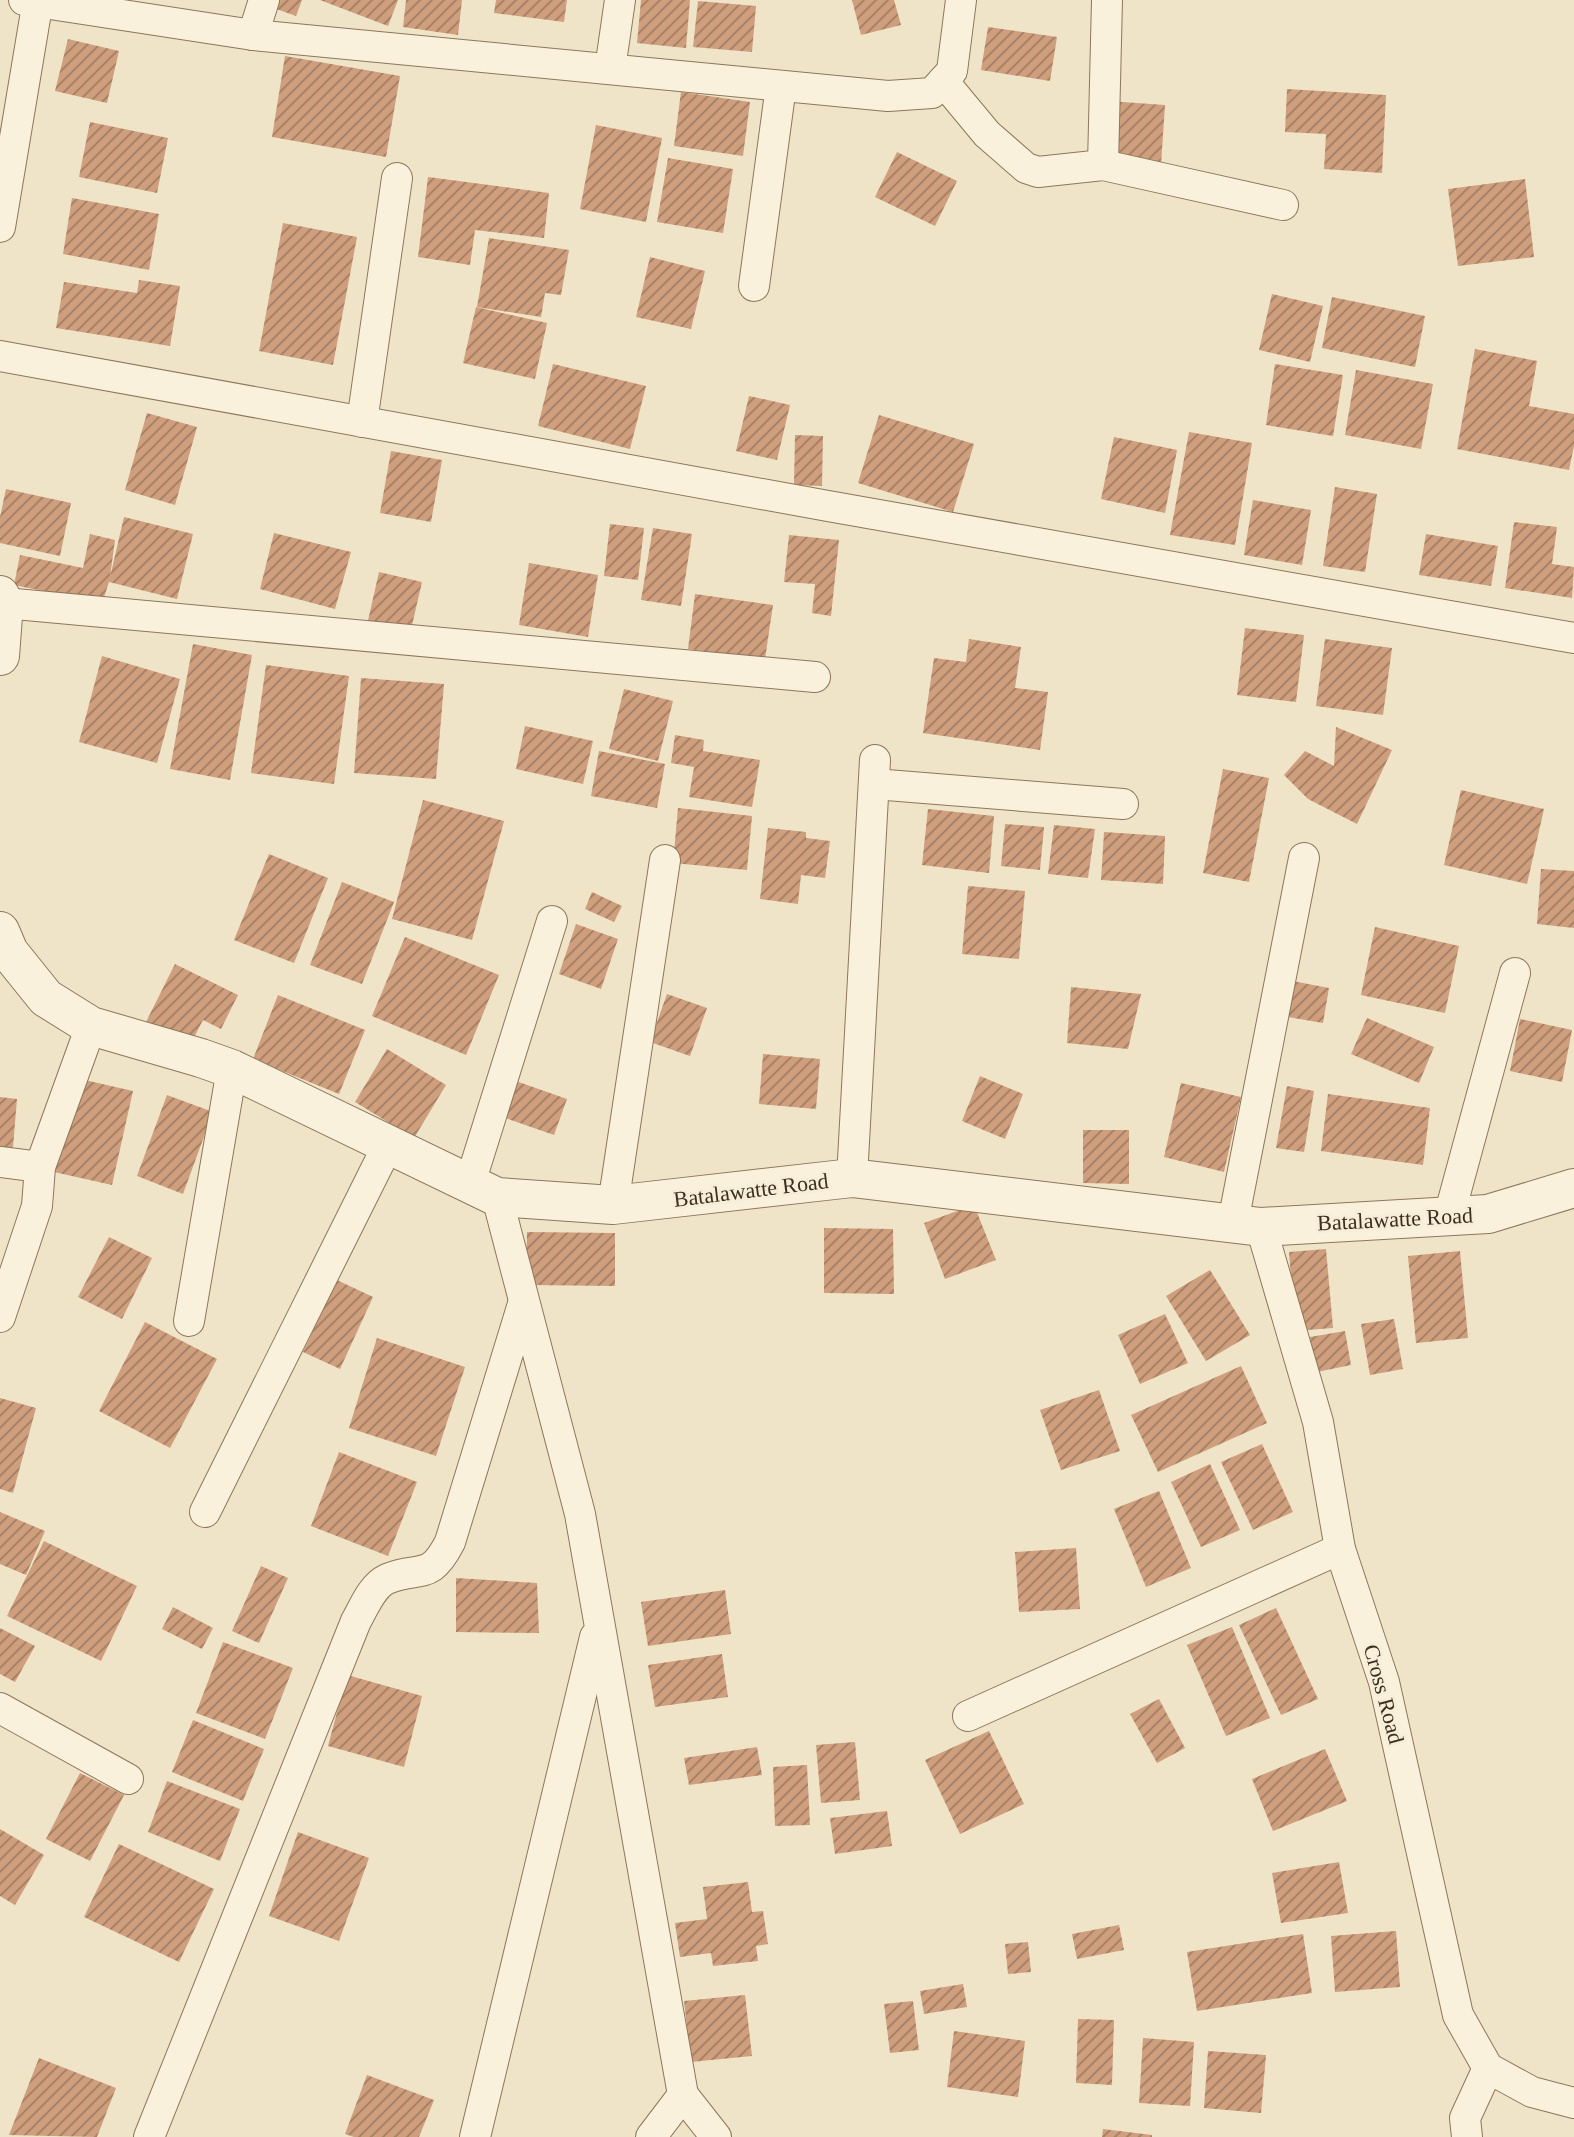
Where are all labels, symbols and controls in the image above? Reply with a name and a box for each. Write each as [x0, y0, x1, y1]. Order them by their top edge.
street label: Batalawatte Road [672, 1168, 830, 1212]
street label: Batalawatte Road [1317, 1202, 1473, 1236]
street label: Cross Road [1359, 1641, 1409, 1747]

